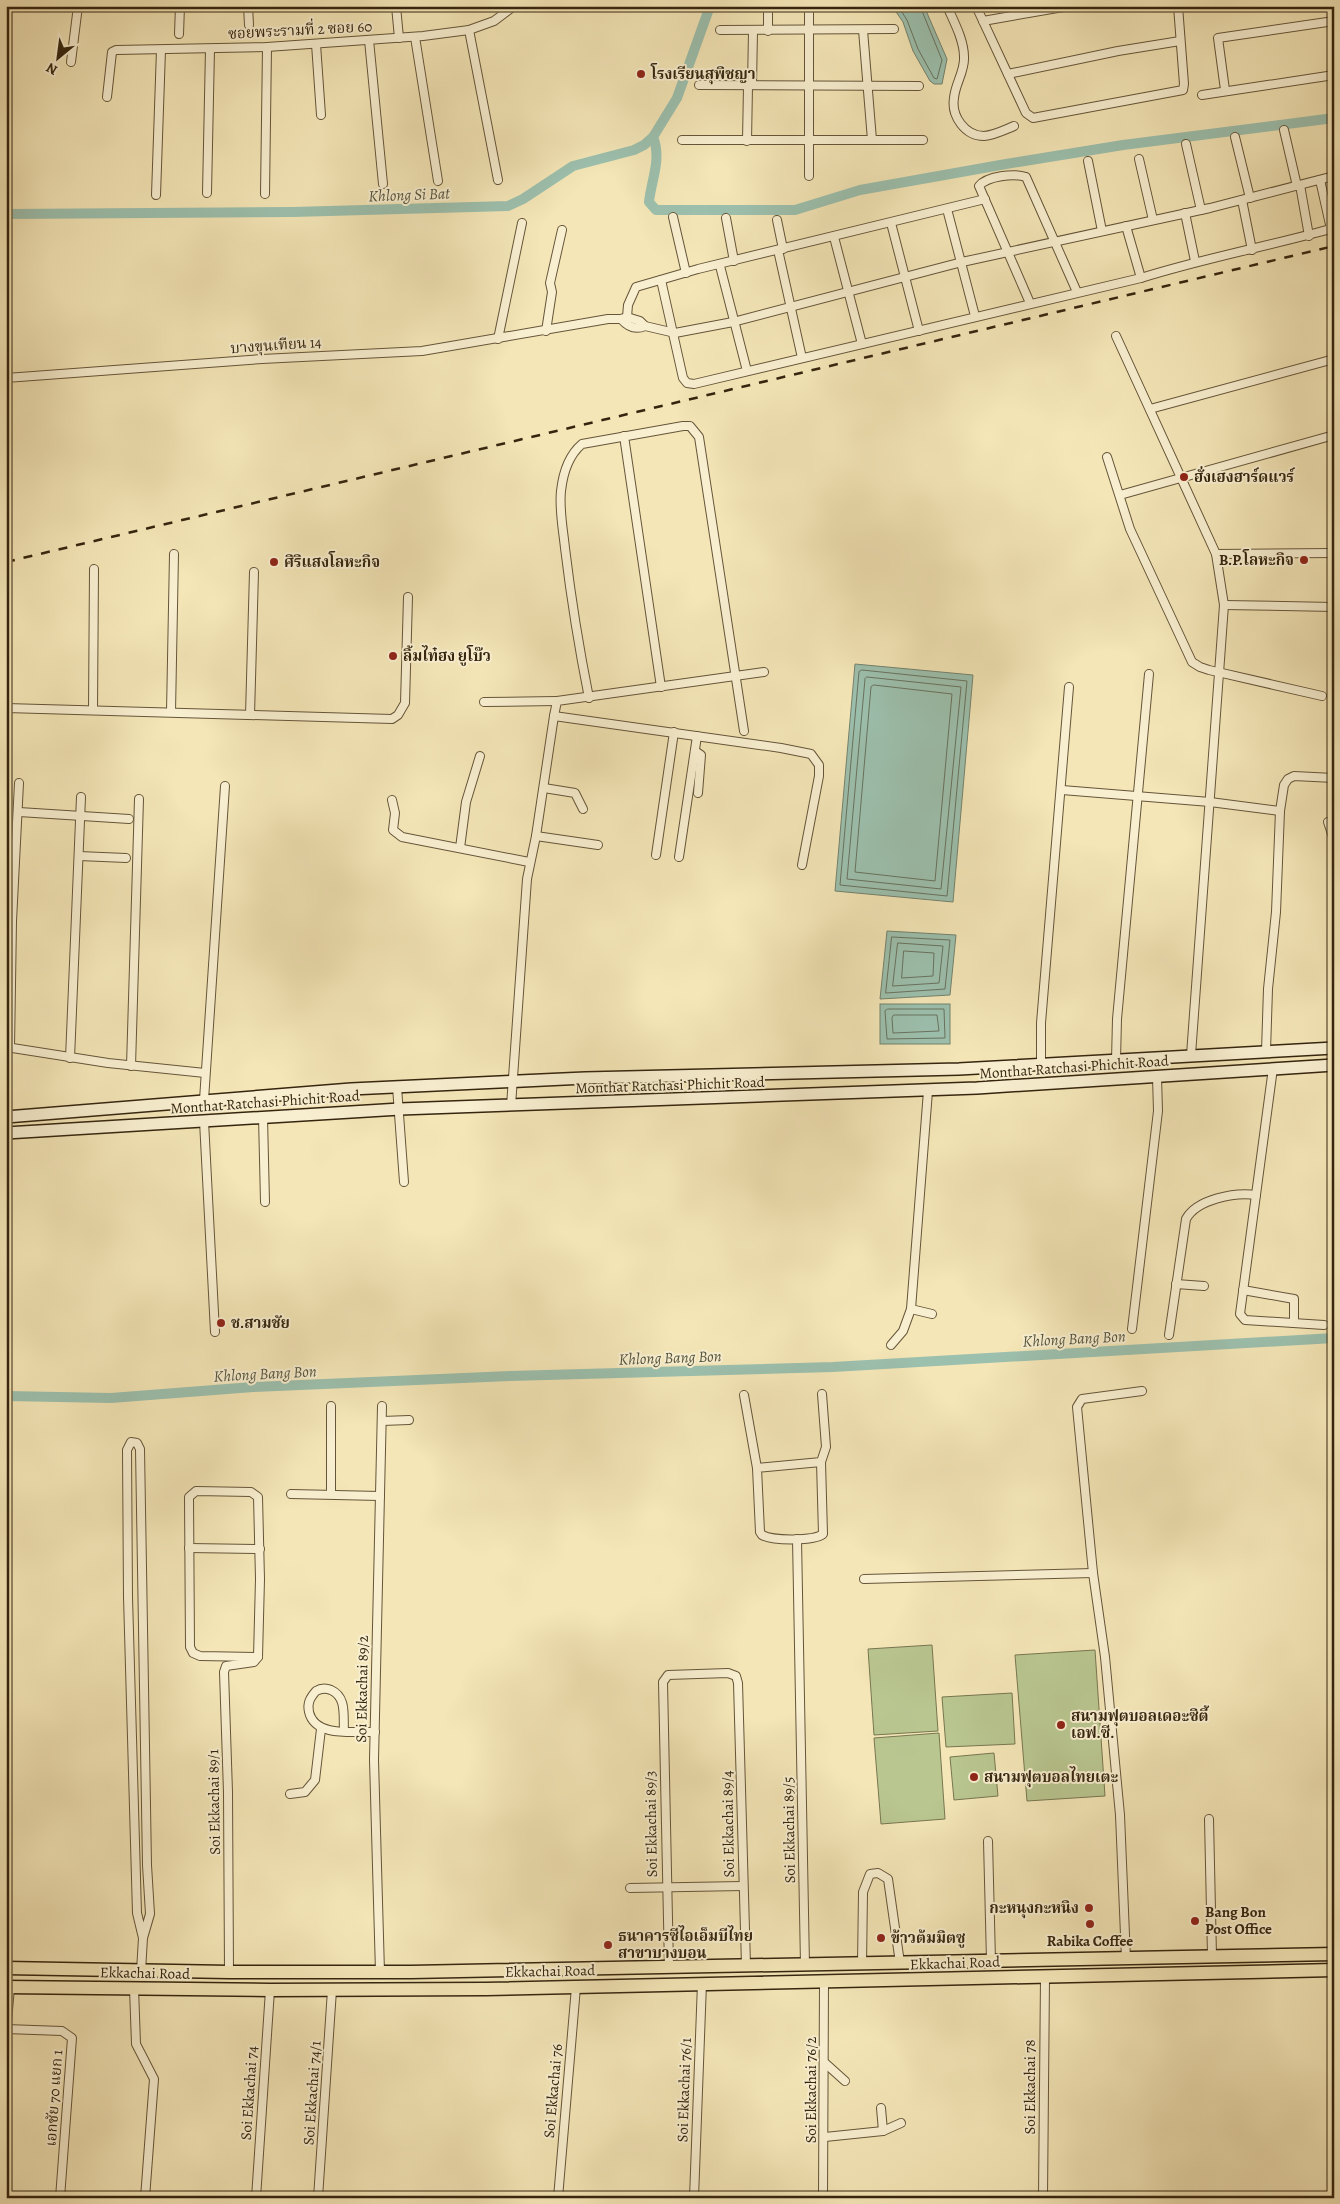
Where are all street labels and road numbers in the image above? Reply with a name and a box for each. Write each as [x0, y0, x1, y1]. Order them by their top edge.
street label: ซอยพระรามที่ 2 ซอย 60 [227, 15, 373, 44]
street label: บางขุนเทียน 14 [230, 332, 322, 359]
street label: Monthat Ratchasi Phichit Road [979, 1050, 1170, 1084]
street label: Monthat Ratchasi Phichit Road [575, 1072, 766, 1098]
street label: Monthat Ratchasi Phichit Road [170, 1085, 361, 1119]
street label: Soi Ekkachai 89/2 [351, 1635, 373, 1743]
street label: Soi Ekkachai 89/1 [203, 1749, 225, 1855]
street label: Soi Ekkachai 89/4 [717, 1770, 739, 1878]
street label: Soi Ekkachai 89/3 [640, 1771, 662, 1877]
street label: Soi Ekkachai 89/5 [778, 1776, 800, 1884]
street label: Ekkachai Road [910, 1951, 1001, 1975]
street label: Ekkachai Road [505, 1960, 596, 1982]
street label: Ekkachai Road [100, 1962, 191, 1984]
street label: Soi Ekkachai 76/1 [672, 2037, 696, 2143]
street label: Soi Ekkachai 76/2 [801, 2037, 821, 2143]
street label: Soi Ekkachai 74/1 [298, 2040, 326, 2146]
street label: Soi Ekkachai 78 [1020, 2040, 1040, 2134]
street label: Soi Ekkachai 76 [539, 2043, 567, 2139]
street label: Soi Ekkachai 74 [236, 2045, 262, 2141]
street label: เอกชัย 70 แยก 1 [41, 2049, 67, 2147]

